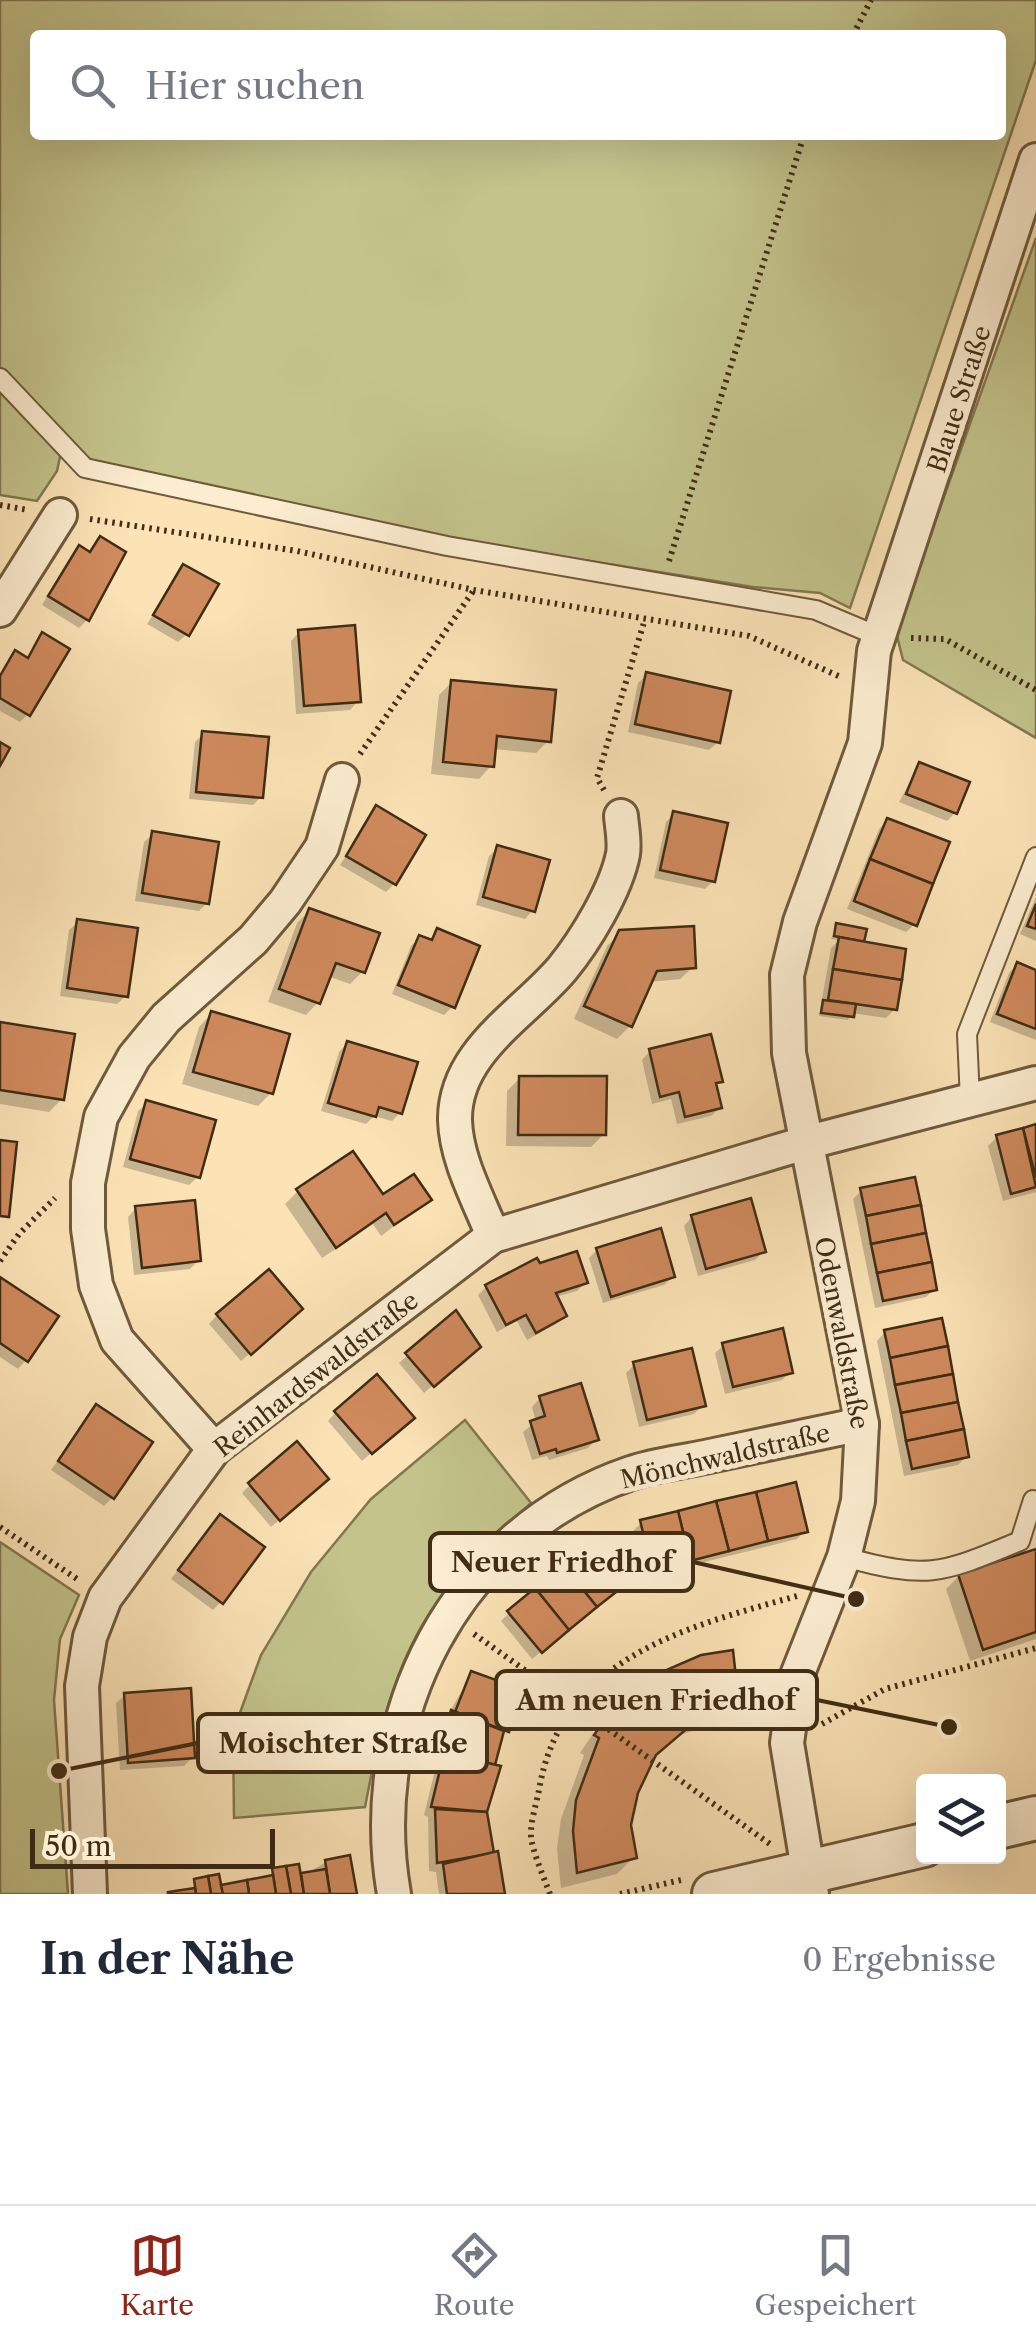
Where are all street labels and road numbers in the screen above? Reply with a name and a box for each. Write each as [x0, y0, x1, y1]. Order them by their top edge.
street label: Blaue Straße [921, 322, 998, 477]
street label: Odenwaldstraße [808, 1234, 875, 1432]
street label: Reinhardswaldstraße [208, 1285, 425, 1464]
street label: Mönchwaldstraße [617, 1417, 833, 1496]

